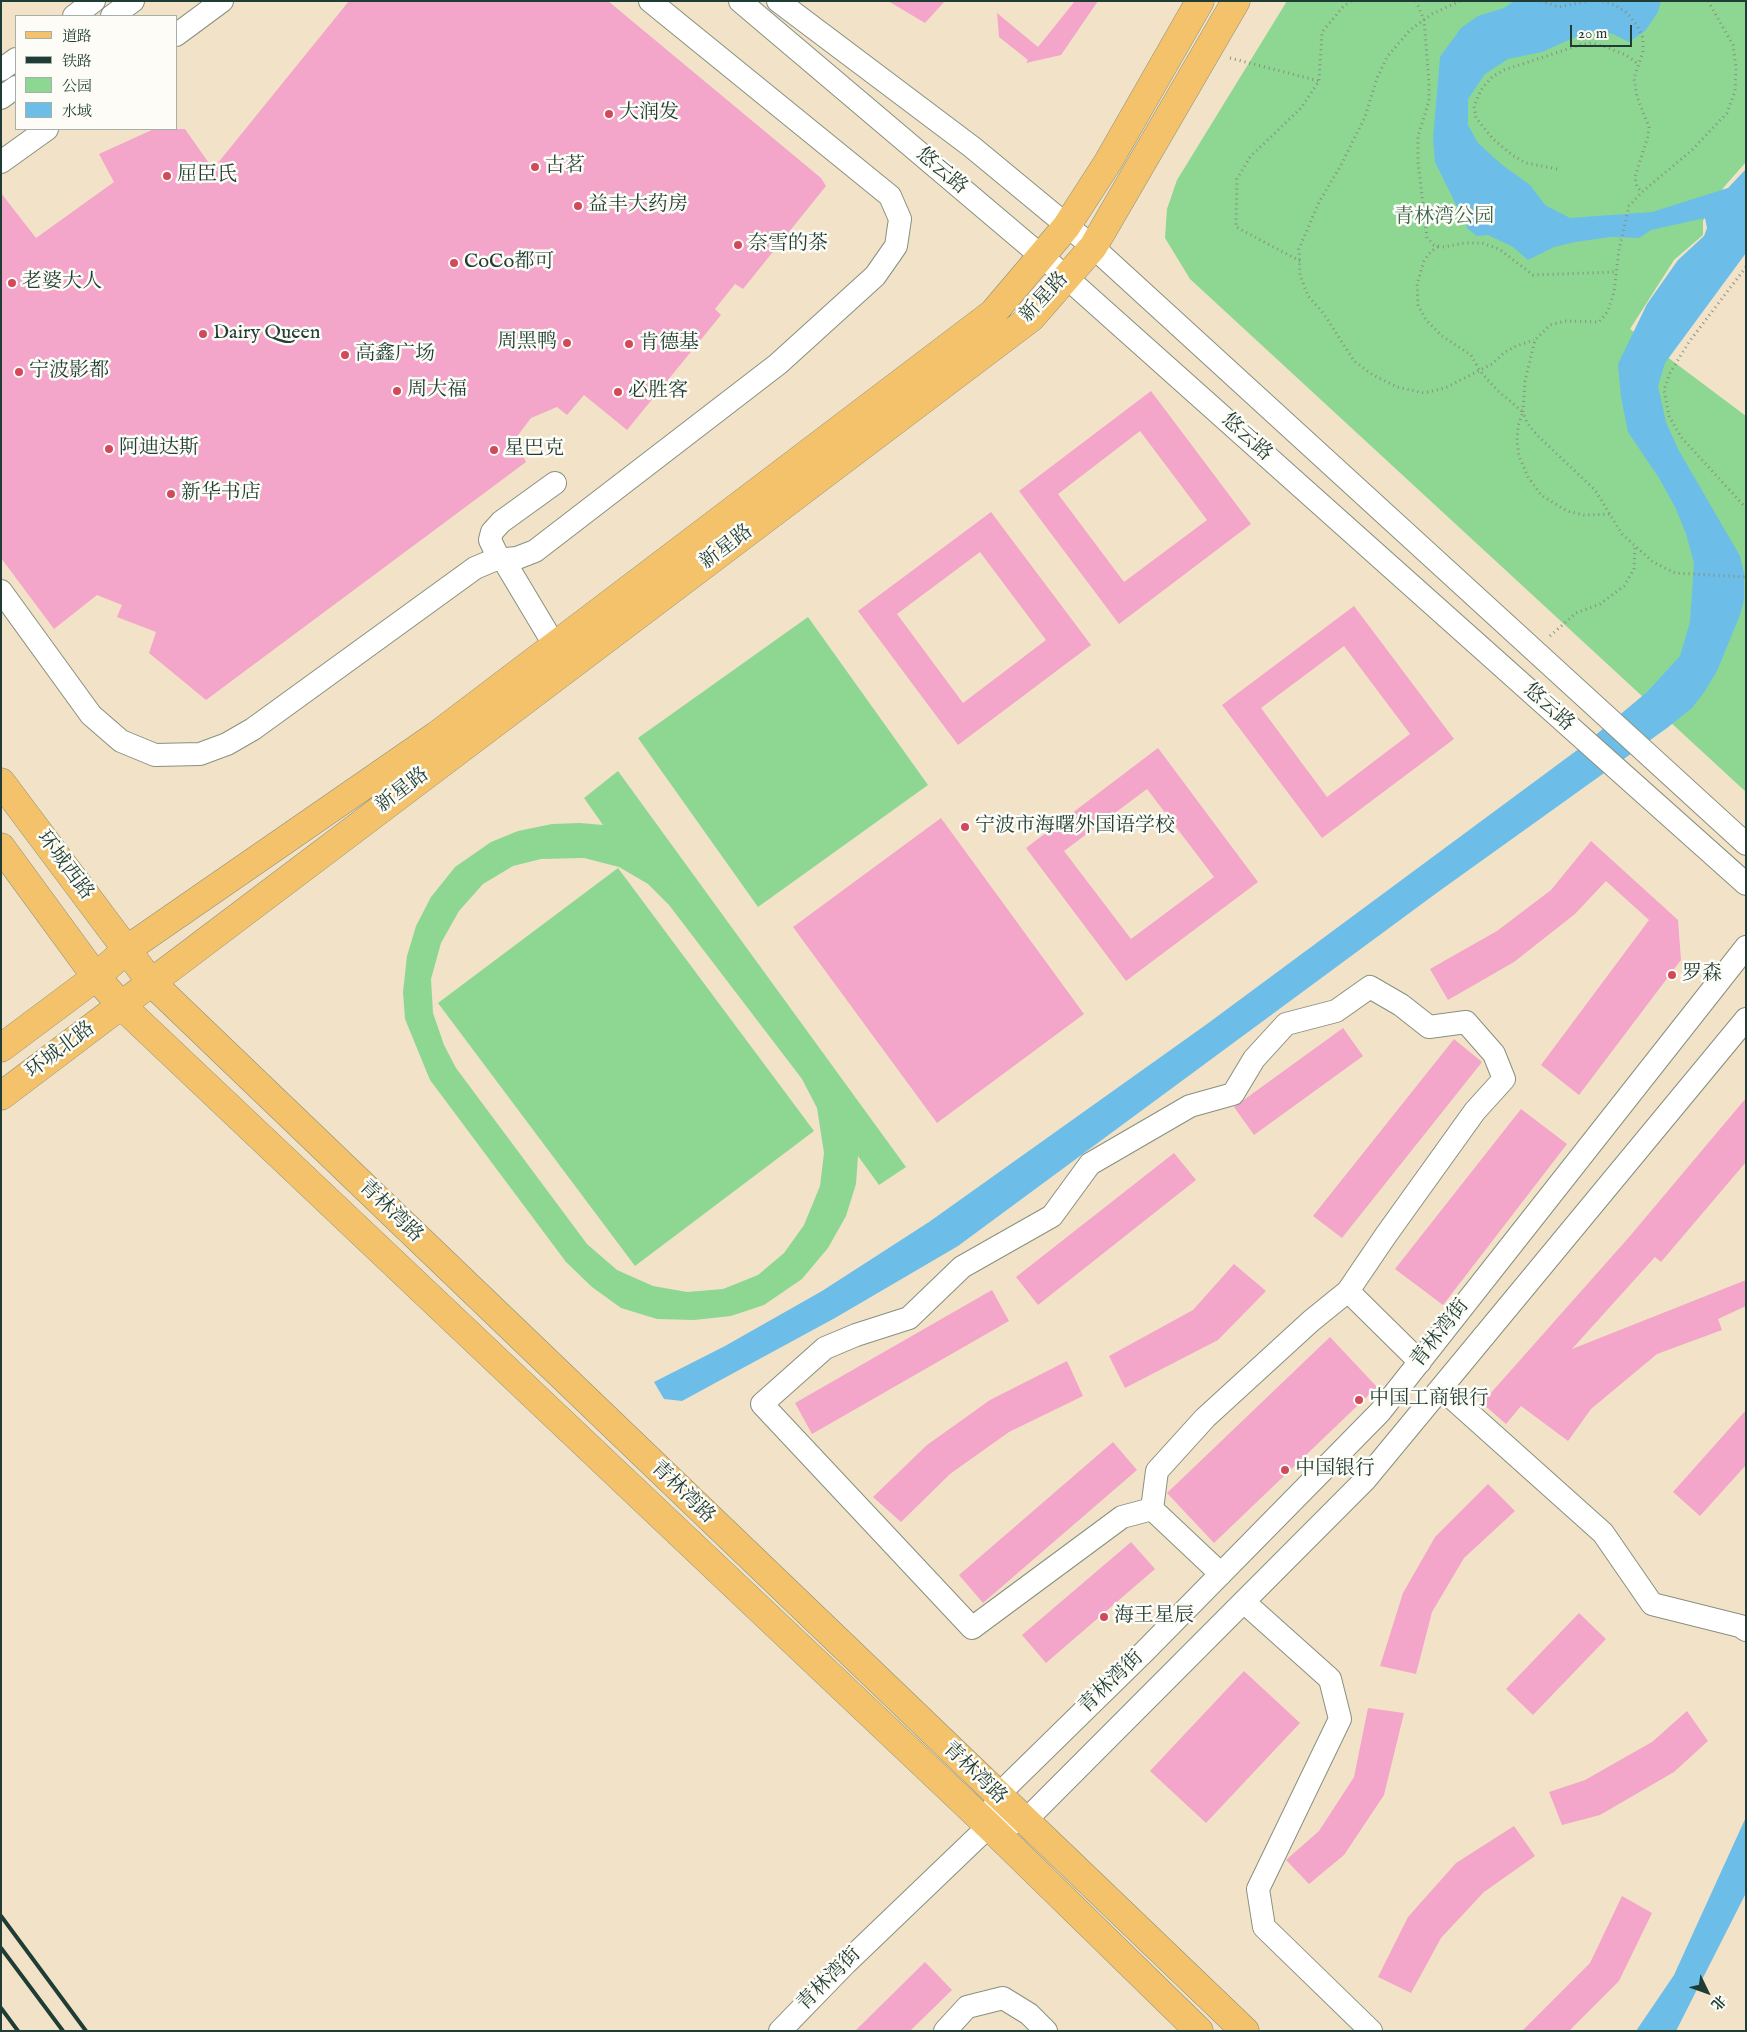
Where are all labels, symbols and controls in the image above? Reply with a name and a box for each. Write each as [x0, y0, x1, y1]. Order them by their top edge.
legend [15, 15, 178, 130]
scale bar [1572, 15, 1634, 47]
text: 20 m [1578, 24, 1607, 43]
text: 道路 [62, 27, 92, 46]
text: 铁路 [62, 52, 92, 71]
text: 公园 [62, 77, 92, 96]
text: 水域 [62, 102, 92, 121]
place label: 大润发 [619, 102, 679, 126]
marker: 大润发 [603, 108, 615, 120]
street label: 悠云路 [910, 144, 972, 200]
place label: 古茗 [545, 155, 585, 179]
marker: 古茗 [529, 161, 541, 173]
place label: 屈臣氏 [177, 164, 237, 188]
marker: 屈臣氏 [161, 170, 173, 182]
place label: 益丰大药房 [588, 194, 688, 218]
marker: 益丰大药房 [572, 200, 584, 212]
park label: 青林湾公园 [1394, 206, 1494, 230]
place label: 奈雪的茶 [748, 233, 828, 257]
marker: 奈雪的茶 [732, 239, 744, 251]
place label: CoCo都可 [464, 251, 554, 275]
marker: CoCo都可 [448, 257, 460, 269]
street label: 新星路 [1016, 268, 1074, 328]
place label: 老婆大人 [22, 271, 102, 295]
marker: 老婆大人 [6, 277, 18, 289]
place label: Dairy Queen [213, 322, 320, 346]
marker: Dairy Queen [197, 328, 209, 340]
place label: 周黑鸭 [497, 331, 557, 355]
place label: 肯德基 [639, 332, 699, 356]
marker: 周黑鸭 [561, 337, 573, 349]
marker: 肯德基 [623, 338, 635, 350]
place label: 高鑫广场 [355, 343, 435, 367]
marker: 高鑫广场 [339, 349, 351, 361]
place label: 宁波影都 [29, 360, 109, 384]
marker: 宁波影都 [13, 366, 25, 378]
place label: 周大福 [407, 379, 467, 403]
place label: 必胜客 [628, 380, 688, 404]
marker: 周大福 [391, 385, 403, 397]
marker: 必胜客 [612, 386, 624, 398]
street label: 悠云路 [1216, 409, 1276, 467]
place label: 阿迪达斯 [119, 437, 199, 461]
place label: 星巴克 [504, 438, 564, 462]
marker: 阿迪达斯 [103, 443, 115, 455]
marker: 星巴克 [488, 444, 500, 456]
place label: 新华书店 [181, 482, 261, 506]
marker: 新华书店 [165, 488, 177, 500]
street label: 新星路 [696, 520, 758, 576]
street label: 悠云路 [1518, 679, 1578, 737]
street label: 新星路 [372, 763, 434, 819]
place label: 宁波市海曙外国语学校 [975, 815, 1175, 839]
marker: 宁波市海曙外国语学校 [959, 821, 971, 833]
street label: 环城西路 [30, 827, 98, 905]
place label: 罗森 [1682, 963, 1722, 987]
marker: 罗森 [1666, 969, 1678, 981]
street label: 环城北路 [22, 1017, 100, 1085]
street label: 青林湾路 [353, 1176, 427, 1248]
street label: 青林湾街 [1407, 1295, 1475, 1373]
place label: 中国工商银行 [1369, 1388, 1489, 1412]
marker: 中国工商银行 [1353, 1394, 1365, 1406]
street label: 青林湾路 [645, 1457, 719, 1529]
place label: 中国银行 [1295, 1458, 1375, 1482]
marker: 中国银行 [1279, 1464, 1291, 1476]
place label: 海王星辰 [1114, 1605, 1194, 1629]
marker: 海王星辰 [1098, 1611, 1110, 1623]
street label: 青林湾街 [1075, 1647, 1149, 1719]
street label: 青林湾路 [937, 1738, 1011, 1810]
street label: 青林湾街 [793, 1943, 867, 2017]
north arrow [1682, 1967, 1732, 2017]
text: 北 [1707, 1991, 1730, 2013]

